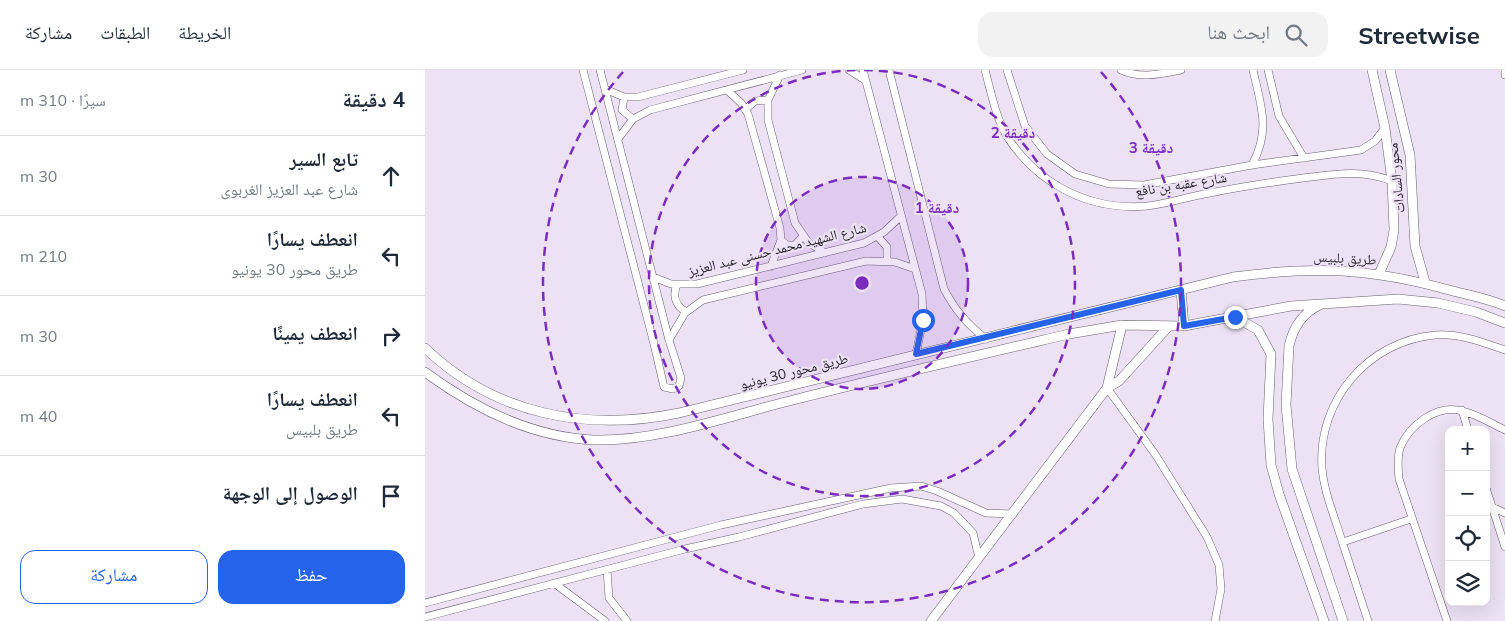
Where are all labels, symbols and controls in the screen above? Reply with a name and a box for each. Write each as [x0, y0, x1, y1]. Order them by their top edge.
search box [978, 12, 1328, 57]
text: ابحث هنا [1207, 20, 1270, 44]
text: Streetwise [1358, 20, 1480, 50]
text: مشاركة [25, 21, 72, 44]
text: الطبقات [100, 21, 150, 44]
text: الخريطة [178, 21, 231, 44]
icon: search [1282, 21, 1310, 49]
text: 4 دقيقة [343, 86, 405, 112]
text: سيرًا · 310 m [20, 90, 106, 110]
text: 2 دقيقة [991, 123, 1035, 142]
text: 3 دقيقة [1129, 138, 1173, 157]
street label: محور السادات [1383, 142, 1409, 214]
text: تابع السير [289, 147, 358, 171]
icon: ahead [377, 162, 405, 190]
text: 30 m [20, 166, 57, 186]
street label: شارع عقبه بن نافع [1134, 168, 1228, 201]
text: شارع عبد العزيز الغربوى [220, 179, 358, 199]
text: 1 دقيقة [915, 198, 959, 217]
street label: شارع الشهيد محمد حسنى عبد العزيز [685, 218, 868, 281]
text: انعطف يسارًا [267, 227, 358, 251]
icon: left [377, 242, 405, 270]
text: 210 m [20, 246, 67, 266]
street label: طريق بلبيس [1313, 247, 1377, 270]
text: طريق محور 30 يونيو [231, 259, 358, 279]
centre of rings [853, 274, 871, 292]
route end [1224, 306, 1247, 329]
route start [912, 309, 935, 332]
text: انعطف يمينًا [272, 321, 358, 345]
icon: right [377, 322, 405, 350]
text: 30 m [20, 326, 57, 346]
street label: طريق محور 30 يونيو [738, 349, 850, 394]
text: انعطف يسارًا [267, 387, 358, 411]
icon: left [377, 402, 405, 430]
text: 40 m [20, 406, 57, 426]
text: طريق بلبيس [286, 419, 358, 439]
map controls [1445, 426, 1490, 606]
button: + [1445, 426, 1490, 471]
button: − [1445, 471, 1490, 516]
text: الوصول إلى الوجهة [223, 481, 358, 505]
icon: arrive [377, 482, 405, 510]
button: locate [1445, 516, 1490, 561]
button: مشاركة [20, 550, 208, 604]
button: حفظ [218, 550, 405, 604]
button: layers [1445, 561, 1490, 606]

